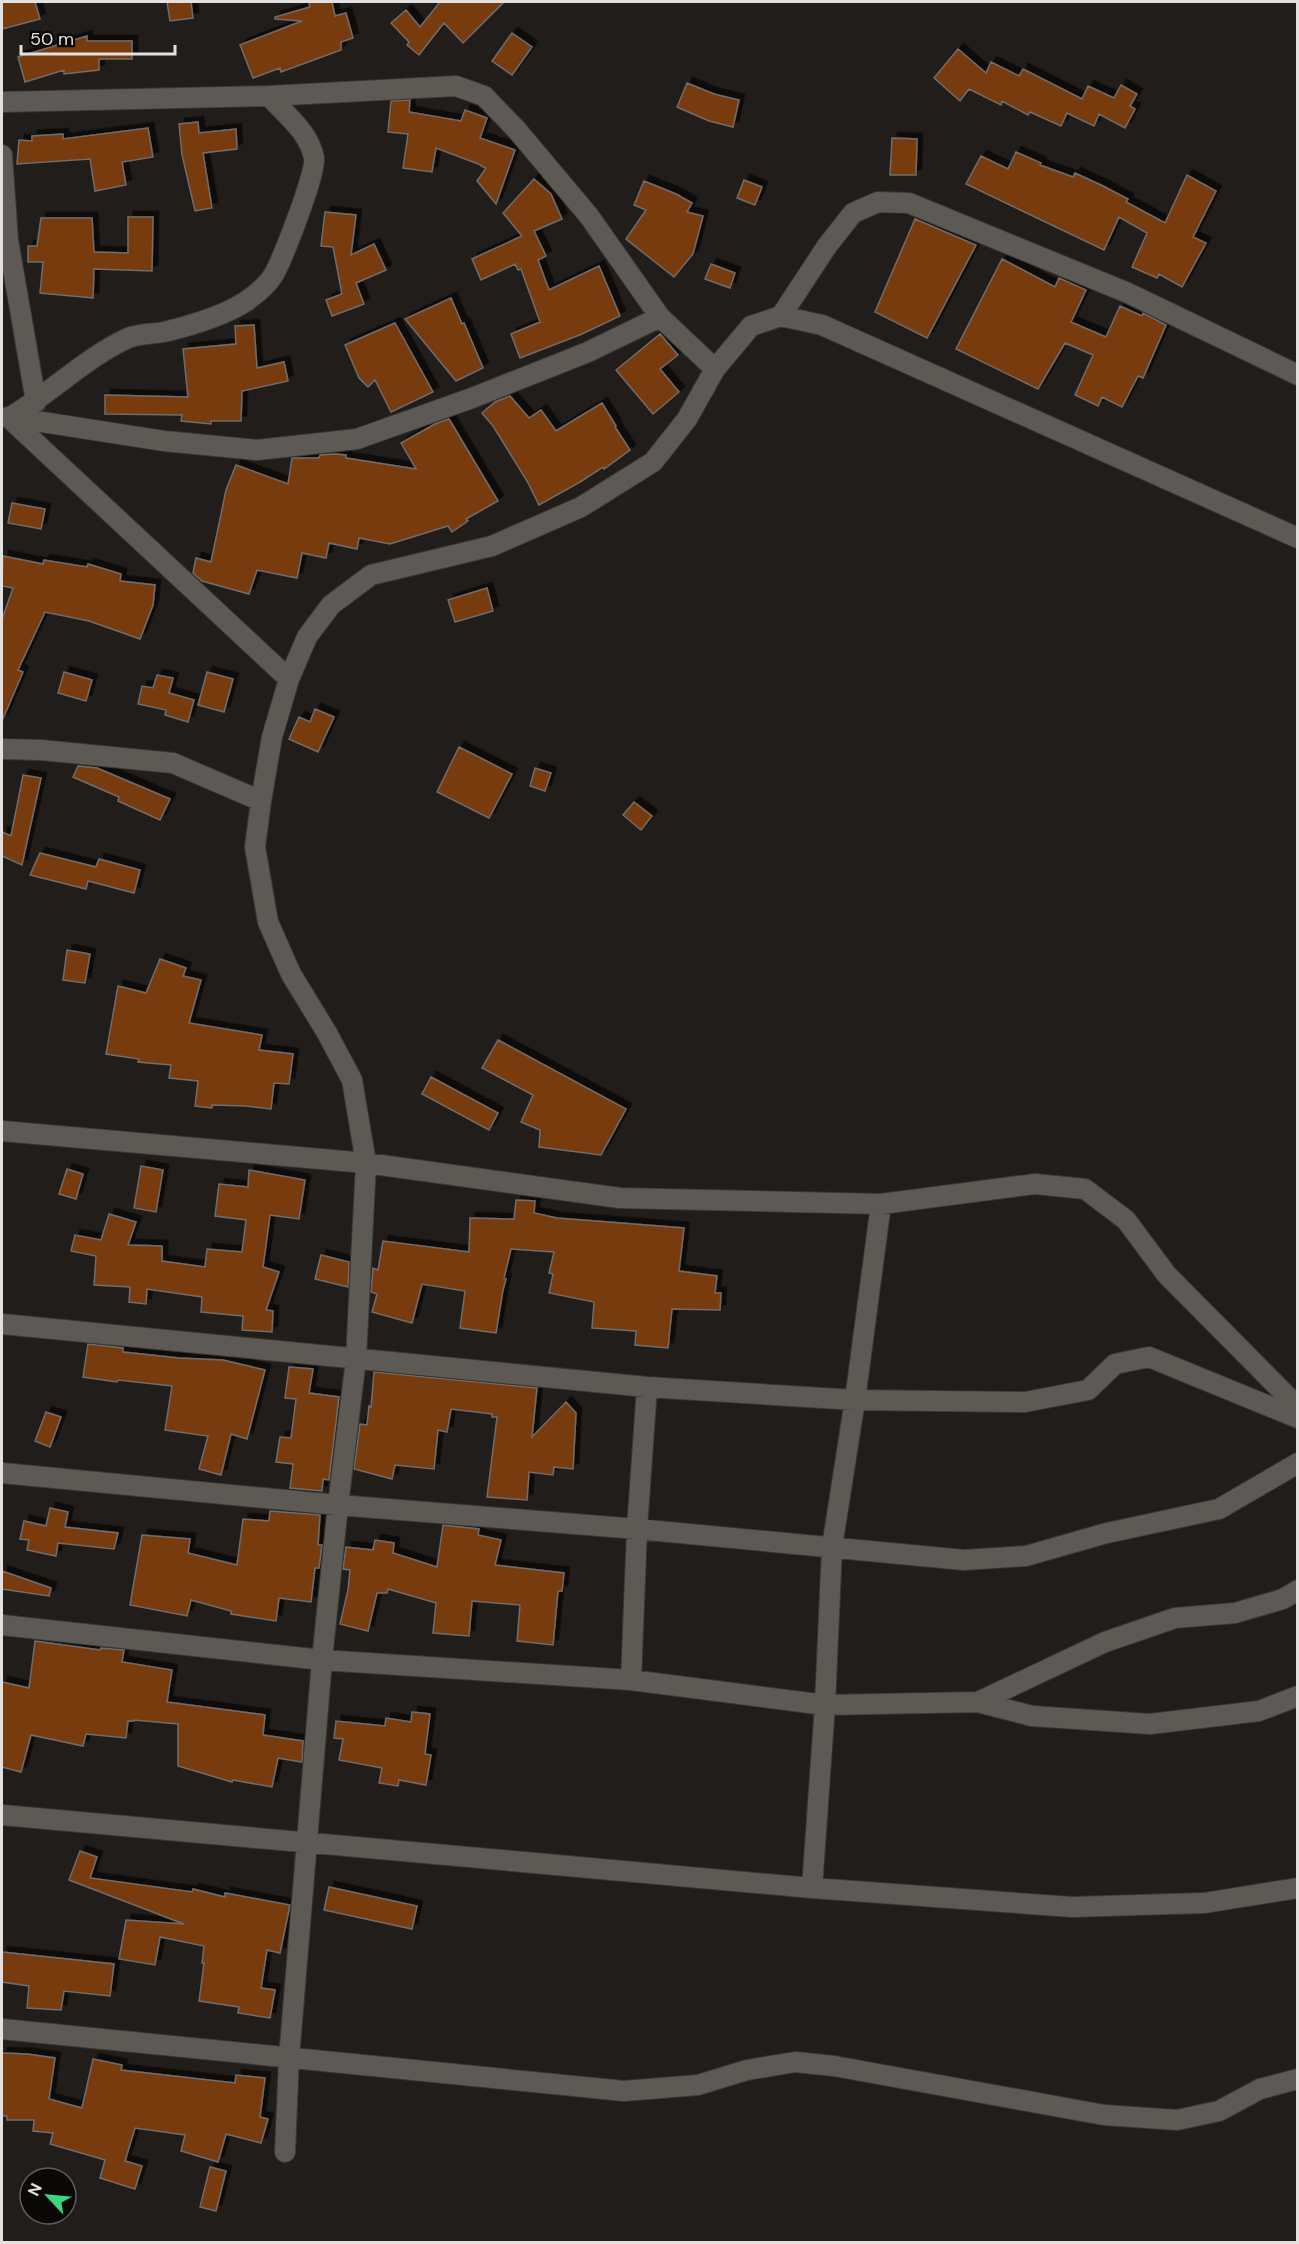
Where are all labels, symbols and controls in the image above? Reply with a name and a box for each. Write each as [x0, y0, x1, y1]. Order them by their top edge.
scale bar [21, 18, 176, 56]
text: 50 m [30, 27, 74, 51]
north arrow [18, 2166, 78, 2226]
text: N [23, 2180, 47, 2199]

